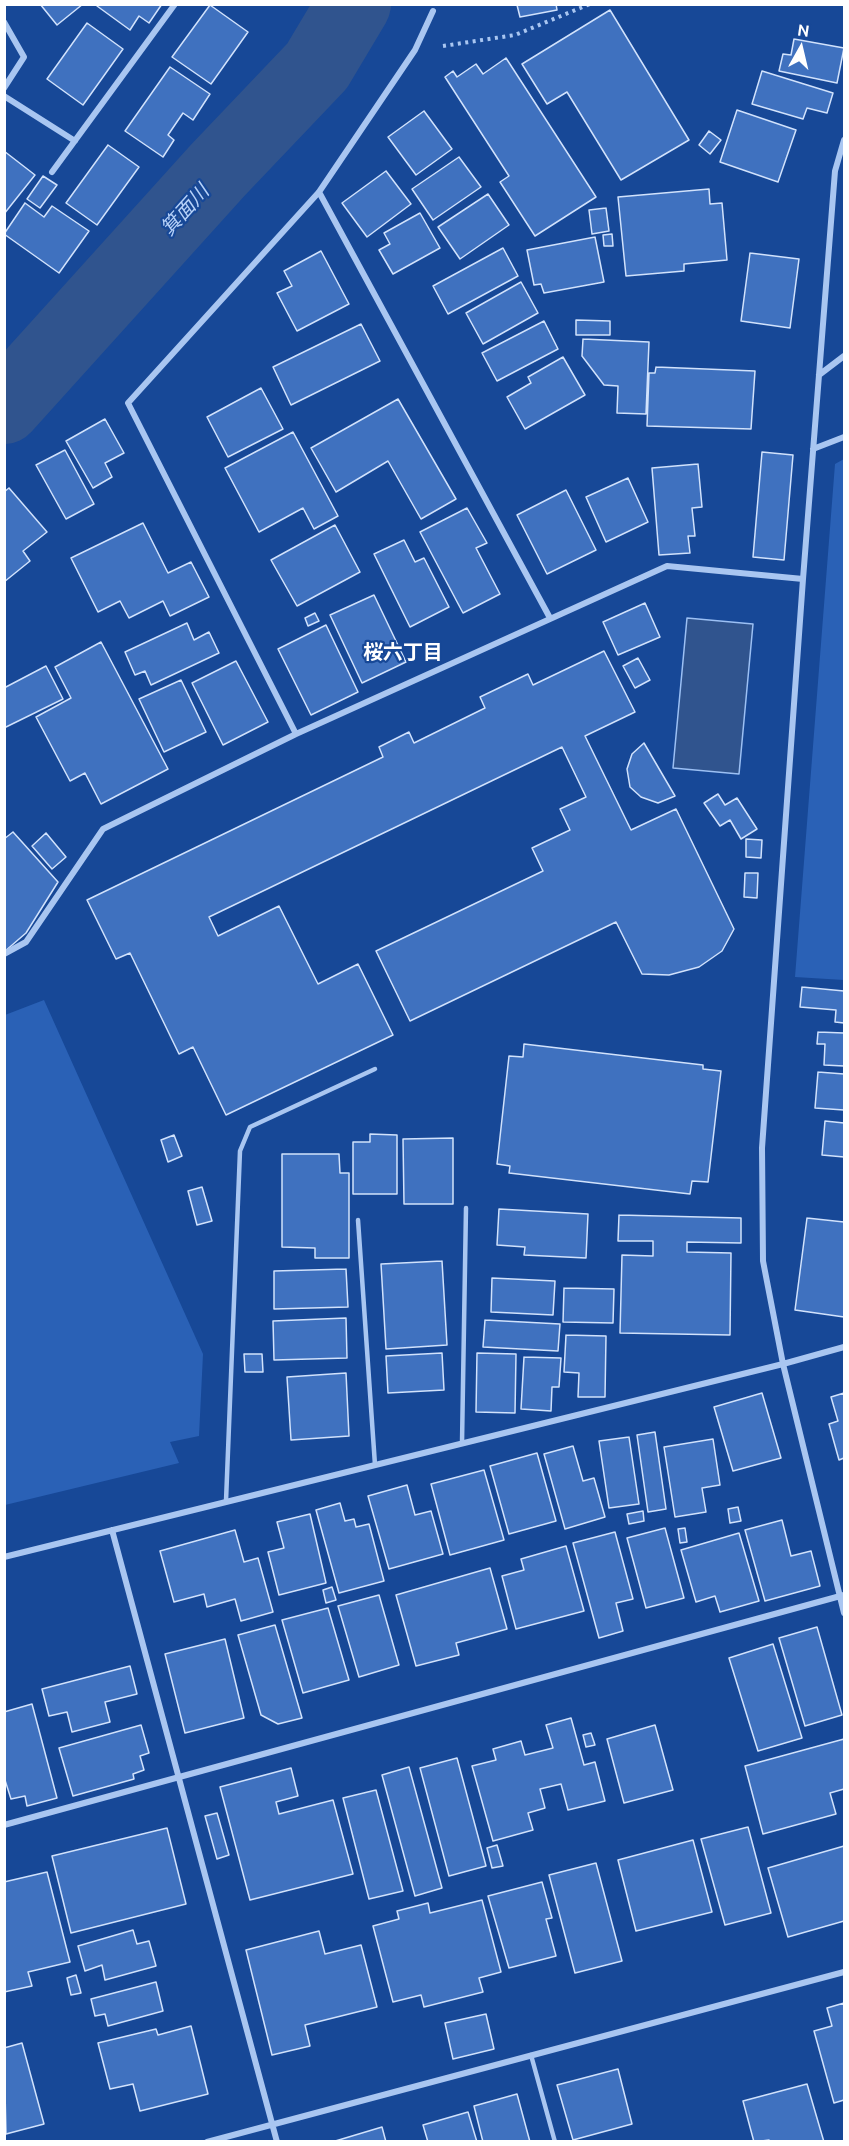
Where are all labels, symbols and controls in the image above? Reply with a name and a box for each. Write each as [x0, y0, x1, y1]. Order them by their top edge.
north arrow [771, 18, 831, 78]
text: N [796, 20, 811, 40]
water label: 箕面川 [156, 180, 214, 240]
district label: 桜六丁目 [363, 640, 443, 664]

